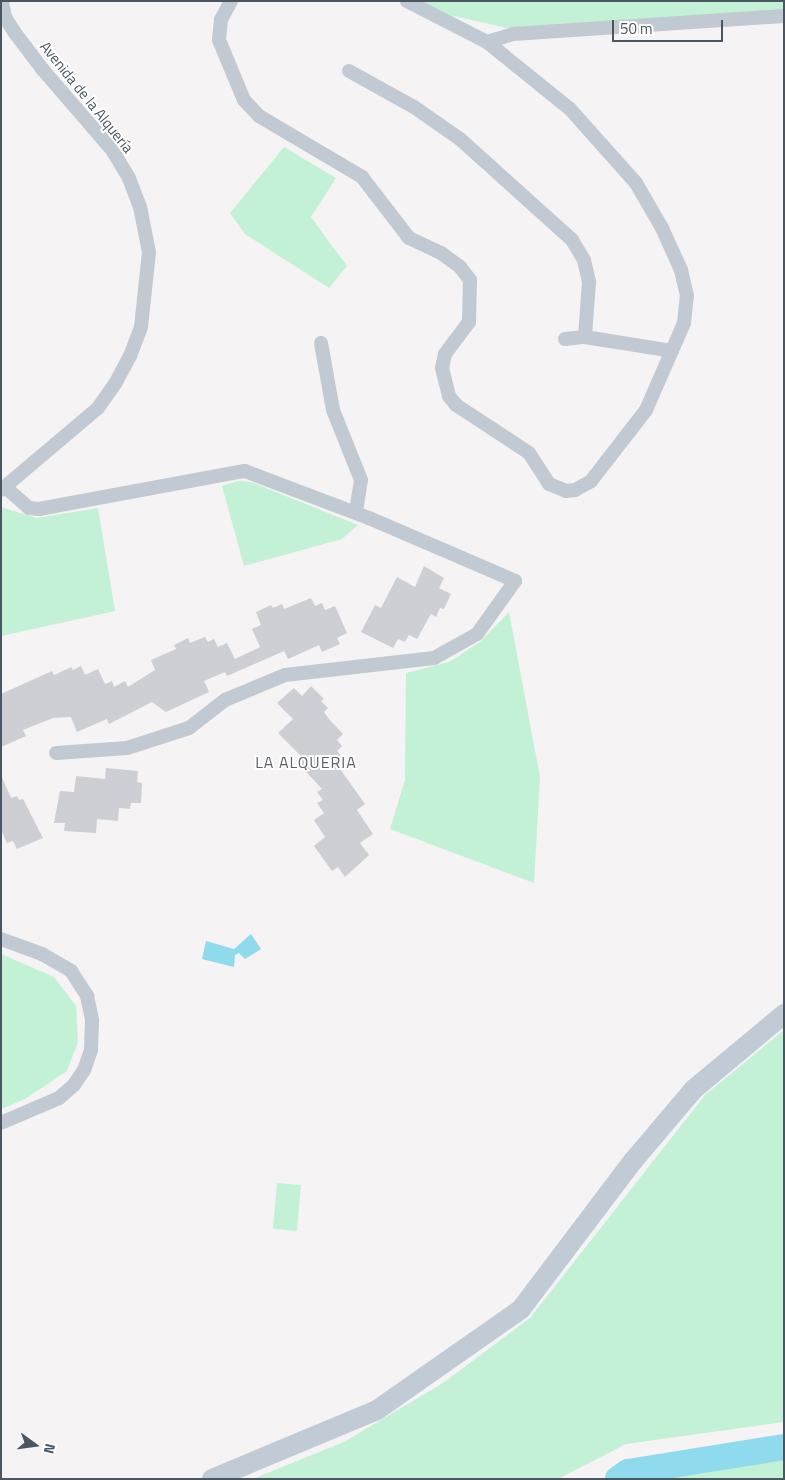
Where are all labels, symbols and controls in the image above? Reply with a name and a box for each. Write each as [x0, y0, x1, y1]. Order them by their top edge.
scale bar [615, 10, 726, 42]
text: 50 m [620, 17, 653, 40]
street label: Avenida de la Alquería [36, 38, 138, 156]
district label: LA ALQUERIA [254, 752, 358, 772]
north arrow [10, 1420, 60, 1470]
text: N [39, 1441, 61, 1456]

